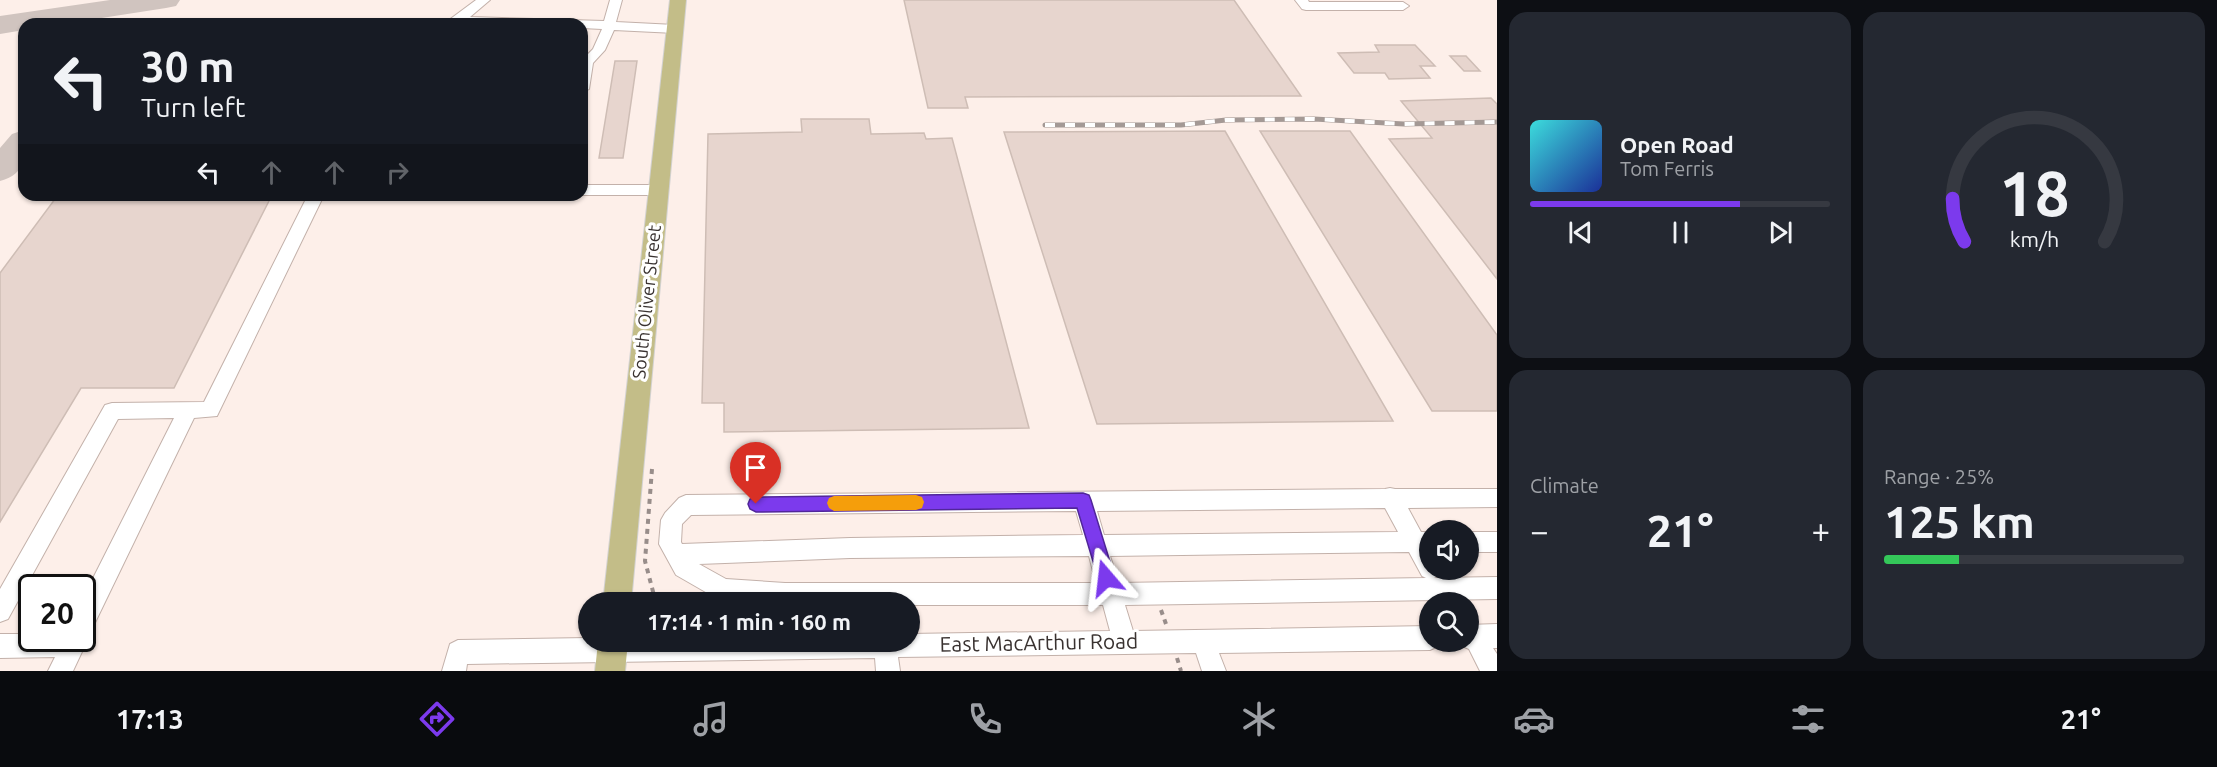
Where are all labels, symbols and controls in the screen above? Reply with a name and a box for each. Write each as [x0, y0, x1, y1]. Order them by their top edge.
icon: left [42, 42, 120, 120]
text: 30 m [141, 43, 235, 90]
text: Turn left [141, 92, 245, 122]
text: Open Road [1620, 132, 1734, 157]
icon: left [192, 156, 225, 189]
icon: ahead [255, 156, 288, 189]
icon: ahead [318, 156, 351, 189]
icon: right [381, 156, 414, 189]
text: Tom Ferris [1620, 157, 1714, 180]
text: 18 [1999, 158, 2069, 228]
icon: previous [1564, 216, 1597, 249]
icon: pause [1664, 216, 1697, 249]
icon: next [1764, 216, 1797, 249]
street label: South Oliver Street [628, 224, 664, 380]
text: km/h [2009, 227, 2059, 251]
pin [730, 442, 781, 504]
icon: arrive [739, 451, 772, 484]
text: Range · 25% [1884, 465, 1994, 488]
text: Climate [1530, 474, 1599, 497]
text: 125 km [1884, 496, 2035, 547]
text: 21° [1647, 505, 1713, 556]
text: − [1530, 512, 1549, 549]
text: + [1811, 512, 1830, 549]
map controls [1419, 520, 1479, 652]
button: sound [1419, 520, 1479, 580]
position arrow [1074, 546, 1138, 610]
speed limit sign: 20 [18, 574, 96, 652]
button: search [1419, 592, 1479, 652]
text: 17:14 · 1 min · 160 m [647, 609, 851, 634]
street label: East MacArthur Road [940, 628, 1138, 656]
icon: directions [416, 698, 458, 740]
icon: music [690, 698, 732, 740]
icon: phone [964, 698, 1006, 740]
icon: climate [1238, 698, 1280, 740]
icon: car [1513, 698, 1555, 740]
icon: filters [1787, 698, 1829, 740]
text: 17:13 [116, 704, 184, 734]
text: 21° [2061, 704, 2101, 734]

